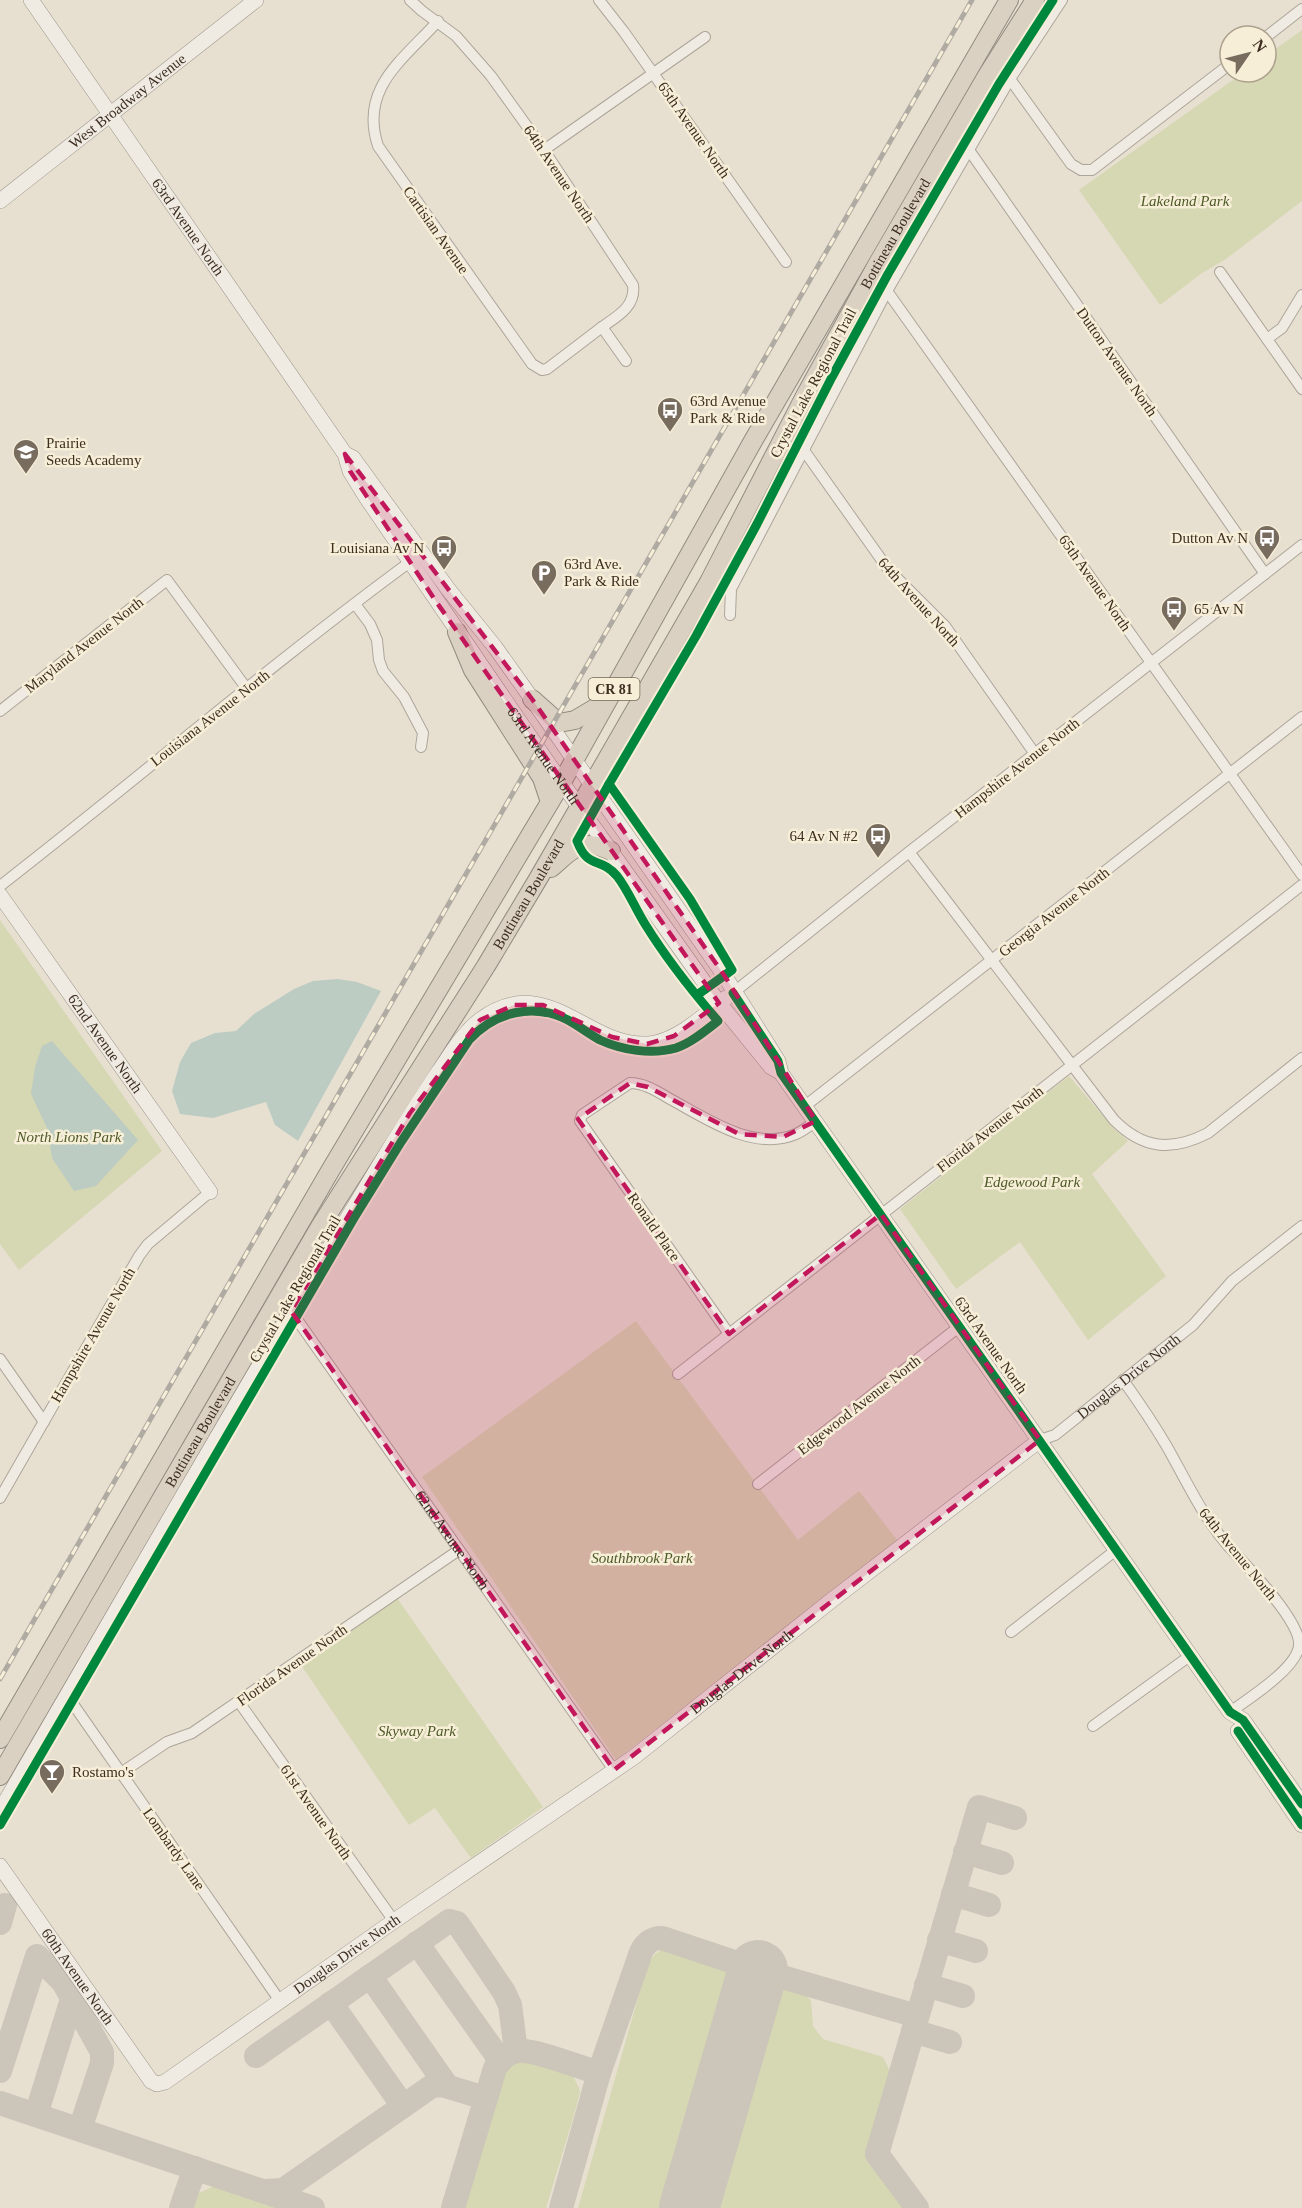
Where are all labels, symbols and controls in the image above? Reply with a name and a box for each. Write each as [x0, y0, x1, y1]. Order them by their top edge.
north arrow [1218, 24, 1278, 84]
text: N [1250, 36, 1270, 56]
street label: West Broadway Avenue [66, 50, 189, 152]
street label: 65th Avenue North [655, 79, 733, 182]
street label: 64th Avenue North [521, 122, 598, 226]
street label: 63rd Avenue North [149, 175, 228, 279]
street label: Bottineau Boulevard [857, 175, 934, 292]
street label: Cartisian Avenue [400, 183, 472, 277]
park label: Lakeland Park [1140, 193, 1230, 209]
street label: Crystal Lake Regional Trail [767, 305, 859, 461]
street label: Dutton Avenue North [1073, 305, 1161, 420]
place label: 63rd Avenue Park & Ride [690, 393, 766, 426]
bus stop icon: 63rd Avenue Park & Ride [655, 395, 685, 433]
place label: Prairie Seeds Academy [46, 435, 142, 468]
school or university icon: Prairie Seeds Academy [11, 437, 41, 475]
bus stop icon: Dutton Av N [1252, 523, 1282, 561]
place label: Dutton Av N [1172, 530, 1248, 546]
street label: 65th Avenue North [1056, 532, 1134, 635]
bus stop icon: Louisiana Av N [429, 533, 459, 571]
place label: Louisiana Av N [330, 540, 424, 556]
street label: 64th Avenue North [875, 554, 963, 650]
place label: 63rd Ave. Park & Ride [564, 556, 639, 589]
parking icon: 63rd Ave. Park & Ride [529, 558, 559, 596]
street label: Maryland Avenue North [22, 594, 147, 696]
bus stop icon: 65 Av N [1159, 594, 1189, 632]
place label: 65 Av N [1194, 601, 1244, 617]
street label: Louisiana Avenue North [147, 666, 273, 769]
road number: CR 81 [588, 678, 640, 700]
street label: 63rd Avenue North [504, 704, 583, 808]
street label: Hampshire Avenue North [952, 714, 1083, 821]
bus stop icon: 64 Av N #2 [863, 821, 893, 859]
place label: 64 Av N #2 [790, 828, 858, 844]
street label: Bottineau Boulevard [490, 836, 567, 952]
street label: Georgia Avenue North [996, 864, 1113, 960]
street label: 62nd Avenue North [65, 991, 146, 1097]
street label: Florida Avenue North [934, 1082, 1047, 1175]
park label: North Lions Park [15, 1129, 122, 1145]
park label: Edgewood Park [983, 1174, 1080, 1190]
street label: Ronald Place [625, 1190, 684, 1264]
street label: Crystal Lake Regional Trail [246, 1213, 344, 1365]
street label: Hampshire Avenue North [48, 1264, 138, 1405]
street label: 63rd Avenue North [952, 1293, 1031, 1397]
street label: Douglas Drive North [1074, 1330, 1184, 1422]
street label: Edgewood Avenue North [794, 1352, 924, 1458]
street label: Bottineau Boulevard [162, 1374, 239, 1490]
street label: 62nd Avenue North [412, 1487, 493, 1593]
street label: 64th Avenue North [1196, 1505, 1280, 1604]
park label: Southbrook Park [591, 1550, 693, 1566]
street label: Florida Avenue North [234, 1621, 350, 1709]
street label: Douglas Drive North [687, 1625, 797, 1717]
park label: Skyway Park [378, 1723, 456, 1739]
bar icon: Rostamo's [37, 1757, 67, 1795]
street label: 61st Avenue North [277, 1761, 355, 1863]
place label: Rostamo's [72, 1764, 134, 1780]
street label: Lombardy Lane [140, 1805, 208, 1893]
street label: Douglas Drive North [290, 1911, 404, 1997]
street label: 60th Avenue North [38, 1925, 117, 2028]

